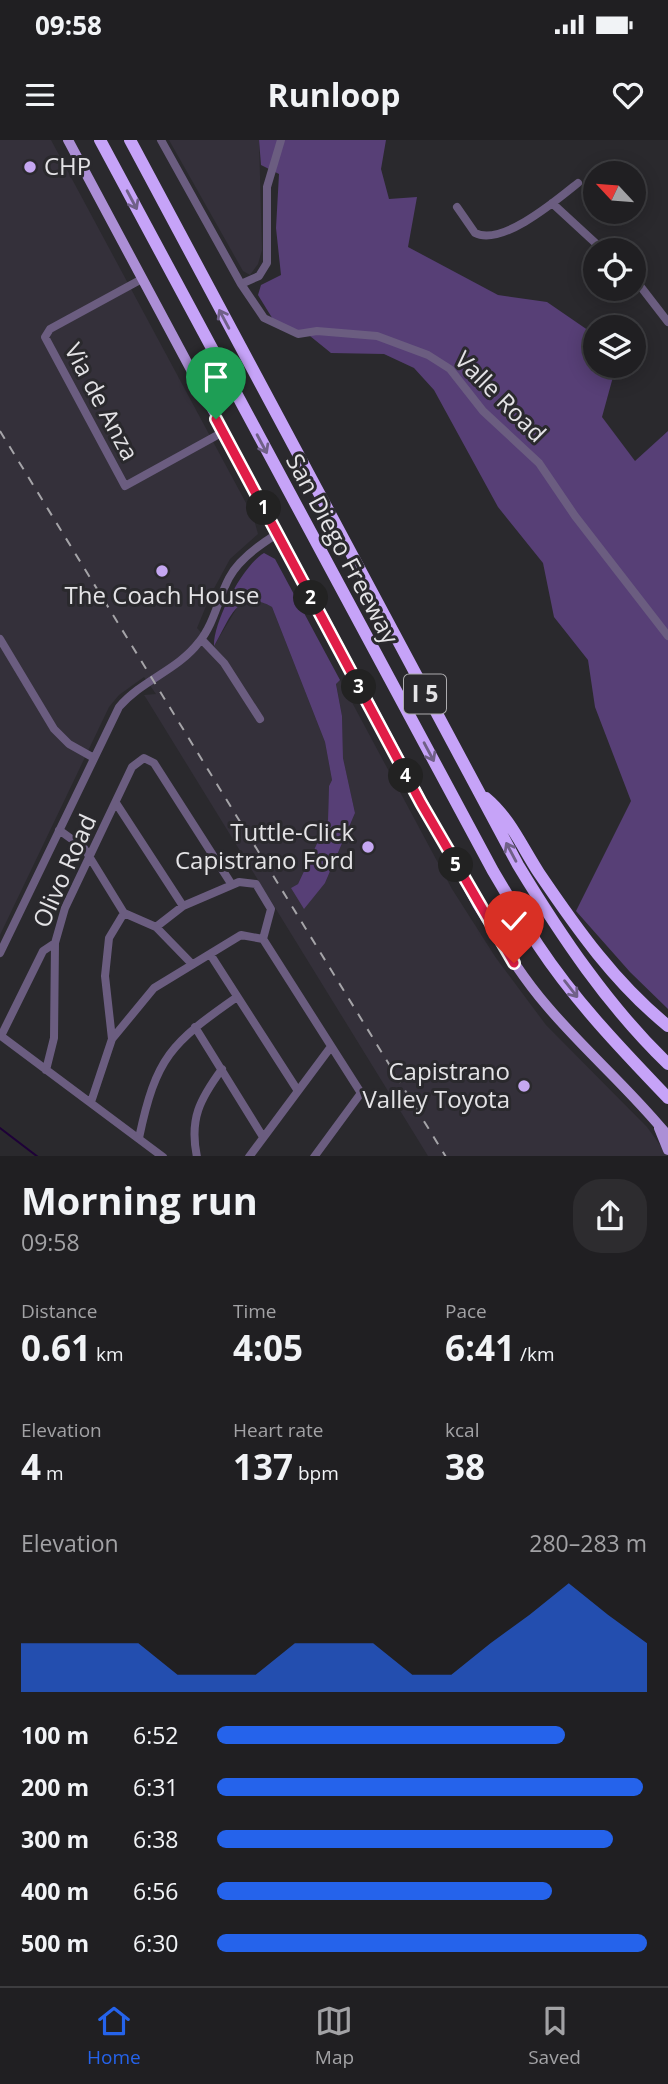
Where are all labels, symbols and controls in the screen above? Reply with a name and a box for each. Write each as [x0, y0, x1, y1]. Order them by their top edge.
text: 09:58 [35, 7, 102, 43]
text: Runloop [268, 73, 400, 116]
icon: menu [21, 76, 59, 114]
icon: heart [609, 76, 647, 114]
place label: CHP [44, 149, 91, 182]
marker: CHP [22, 159, 38, 175]
north arrow [583, 161, 646, 224]
map controls [583, 161, 646, 378]
one-way arrow [126, 189, 139, 210]
button: locate [583, 238, 646, 301]
one-way arrow [217, 310, 231, 330]
button: layers [583, 315, 646, 378]
street label: Via de Anza [58, 337, 147, 466]
street label: Valle Road [448, 343, 554, 449]
pin [186, 347, 246, 419]
icon: arrive [197, 358, 235, 396]
one-way arrow [256, 433, 269, 454]
street label: San Diego Freeway [279, 447, 408, 650]
pin: 1 [246, 490, 282, 526]
text: 1 [258, 494, 269, 520]
marker: The Coach House [154, 563, 170, 579]
place label: The Coach House [65, 578, 259, 611]
pin: 2 [294, 580, 328, 616]
text: 2 [305, 584, 316, 610]
pin: 3 [342, 670, 376, 704]
text: 3 [353, 673, 364, 699]
road number: I 5 [404, 674, 446, 714]
one-way arrow [422, 741, 436, 762]
pin: 4 [388, 758, 424, 794]
text: 4 [400, 762, 411, 788]
street label: Olivo Road [24, 809, 103, 932]
place label: Tuttle-Click Capistrano Ford [175, 815, 354, 876]
marker: Tuttle-Click Capistrano Ford [360, 839, 376, 855]
one-way arrow [504, 843, 518, 863]
pin: 5 [438, 848, 474, 882]
text: 5 [450, 851, 461, 877]
pin [484, 891, 544, 963]
icon: check [495, 902, 533, 940]
one-way arrow [563, 979, 578, 997]
place label: Capistrano Valley Toyota [362, 1054, 510, 1115]
marker: Capistrano Valley Toyota [516, 1078, 532, 1094]
text: Morning run [21, 1174, 258, 1226]
button: share [573, 1179, 647, 1253]
text: 09:58 [21, 1226, 80, 1258]
text: Distance [21, 1298, 97, 1324]
text: Time [233, 1298, 277, 1324]
text: Pace [445, 1298, 487, 1324]
text: 0.61 [21, 1324, 91, 1371]
text: 4:05 [233, 1324, 303, 1371]
text: 6:41 [445, 1324, 515, 1371]
text: km [91, 1341, 124, 1367]
text: /km [515, 1341, 555, 1367]
text: Elevation [21, 1417, 102, 1443]
text: Heart rate [233, 1417, 323, 1443]
text: kcal [445, 1417, 479, 1443]
text: 4 [21, 1443, 41, 1490]
text: 137 [233, 1443, 293, 1490]
text: 38 [445, 1443, 485, 1490]
text: m [41, 1460, 64, 1486]
text: bpm [293, 1460, 339, 1486]
text: Elevation [21, 1527, 119, 1559]
text: 280–283 m [529, 1527, 647, 1559]
text: 100 m [21, 1719, 89, 1751]
text: 6:52 [133, 1719, 179, 1751]
text: 200 m [21, 1771, 89, 1803]
text: 6:31 [133, 1771, 179, 1803]
text: 300 m [21, 1823, 89, 1855]
text: 6:38 [133, 1823, 179, 1855]
text: 400 m [21, 1875, 89, 1907]
text: 6:56 [133, 1875, 179, 1907]
text: 500 m [21, 1927, 89, 1959]
text: 6:30 [133, 1927, 179, 1959]
tab: Home [87, 2002, 141, 2070]
tab: Map [315, 2002, 354, 2070]
tab: Saved [528, 2002, 581, 2070]

